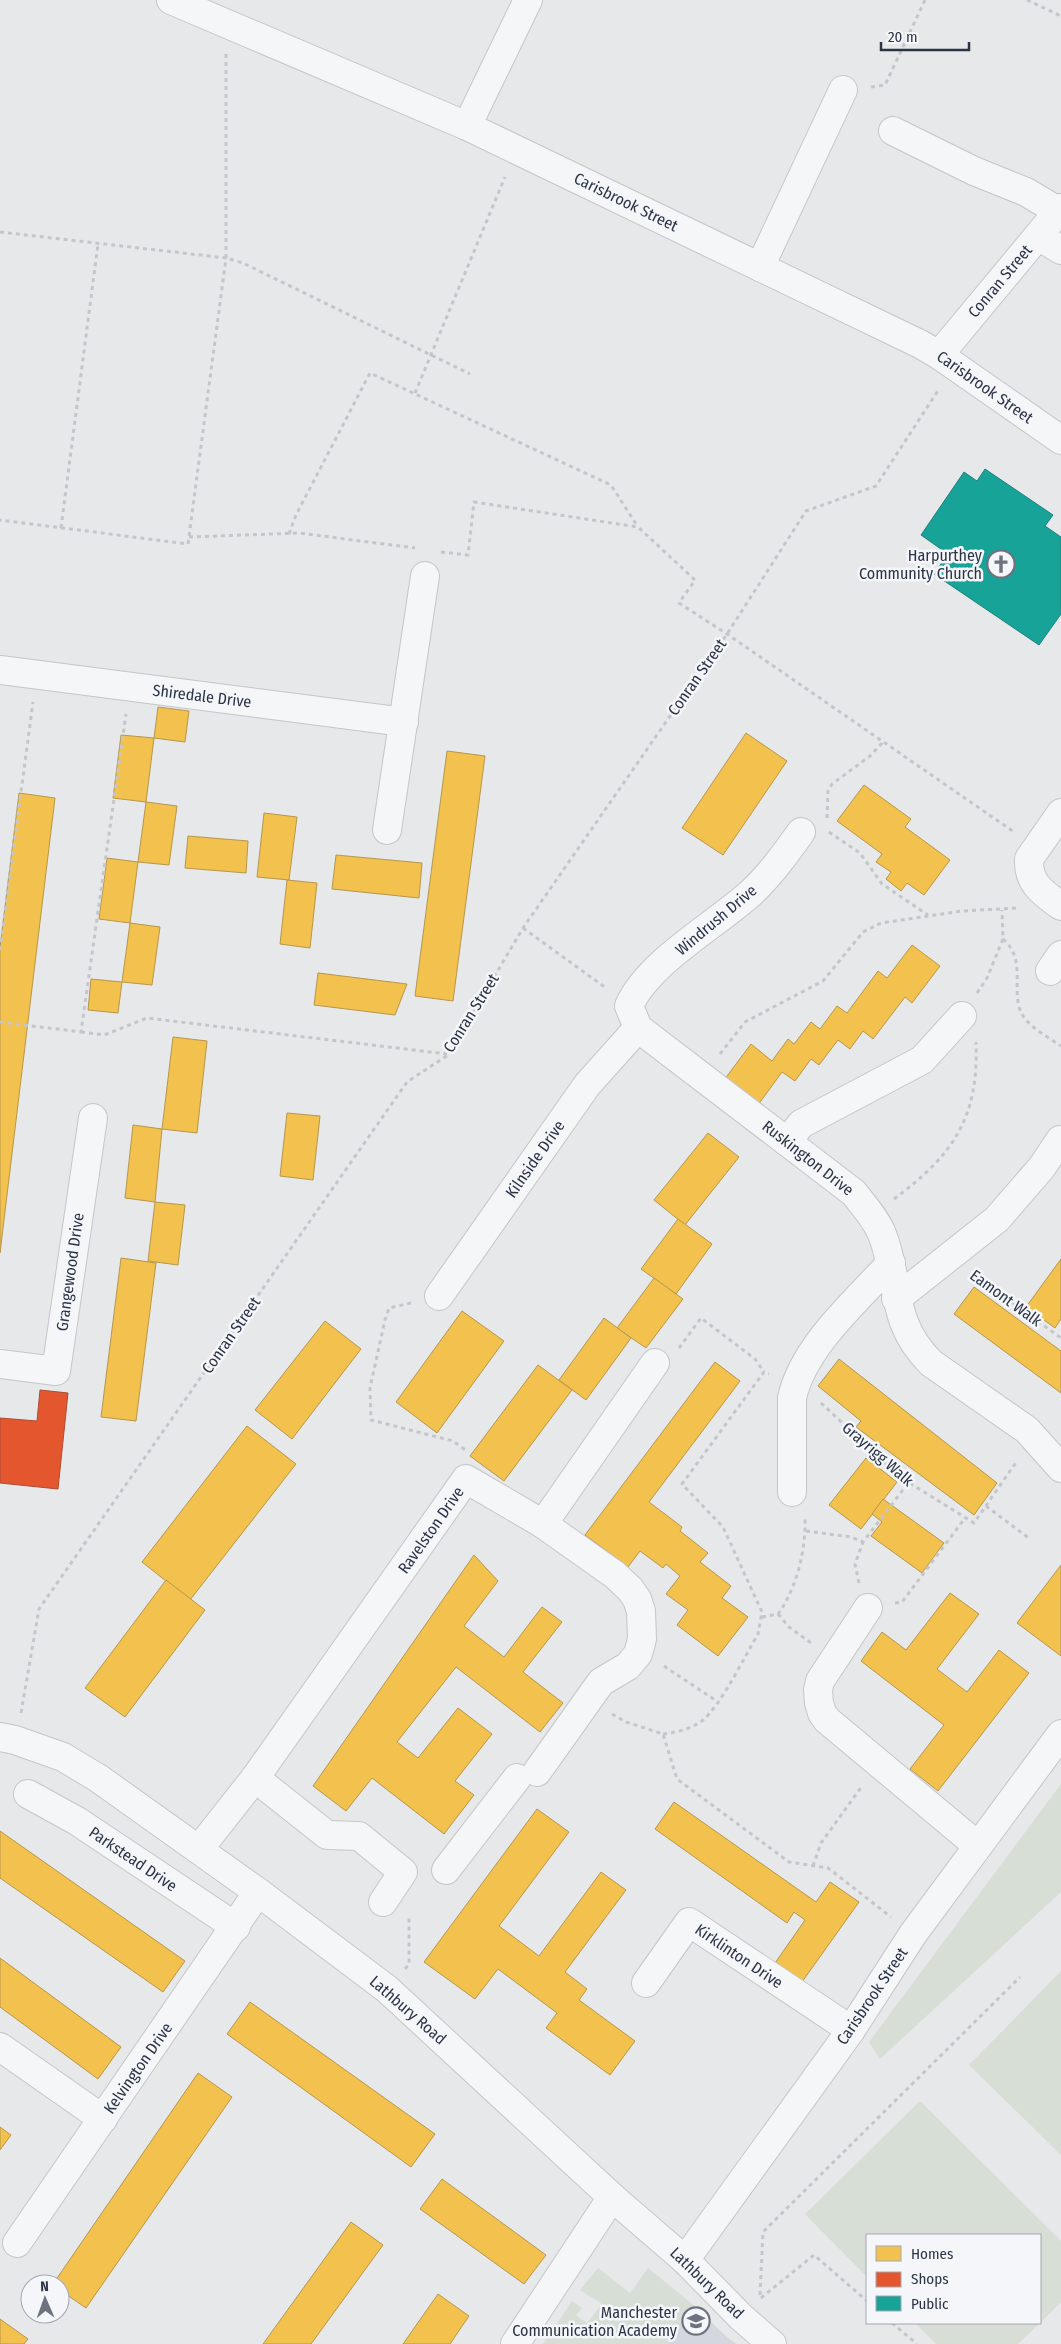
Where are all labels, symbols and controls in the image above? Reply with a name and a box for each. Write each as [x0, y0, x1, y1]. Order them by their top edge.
scale bar [881, 20, 968, 52]
text: 20 m [888, 28, 918, 46]
street label: Carisbrook Street [571, 169, 682, 236]
street label: Conran Street [964, 240, 1036, 321]
street label: Carisbrook Street [933, 347, 1037, 428]
place label: Harpurthey Community Church [859, 546, 983, 583]
church icon: Harpurthey Community Church [986, 549, 1016, 579]
street label: Conran Street [664, 634, 731, 719]
street label: Shiredale Drive [152, 681, 253, 711]
street label: Windrush Drive [672, 881, 760, 959]
street label: Conran Street [439, 970, 503, 1056]
street label: Ruskington Drive [758, 1116, 858, 1200]
street label: Kilnside Drive [501, 1117, 569, 1201]
street label: Grangewood Drive [52, 1212, 88, 1332]
street label: Eamont Walk [966, 1266, 1046, 1331]
street label: Conran Street [198, 1292, 265, 1377]
street label: Grayrigg Walk [838, 1418, 918, 1490]
street label: Ravelston Drive [394, 1483, 468, 1577]
street label: Parkstead Drive [85, 1823, 181, 1895]
street label: Kirklinton Drive [692, 1920, 787, 1992]
street label: Carisbrook Street [832, 1943, 912, 2048]
street label: Lathbury Road [366, 1972, 450, 2048]
street label: Kelvington Drive [100, 2019, 176, 2117]
legend [866, 2234, 1041, 2324]
street label: Lathbury Road [666, 2243, 748, 2323]
text: Homes [911, 2245, 953, 2263]
text: Shops [911, 2270, 949, 2288]
north arrow [20, 2274, 70, 2324]
text: N [40, 2278, 49, 2295]
text: Public [911, 2295, 949, 2313]
place label: Manchester Communication Academy [512, 2303, 678, 2340]
school or university icon: Manchester Communication Academy [681, 2306, 711, 2336]

